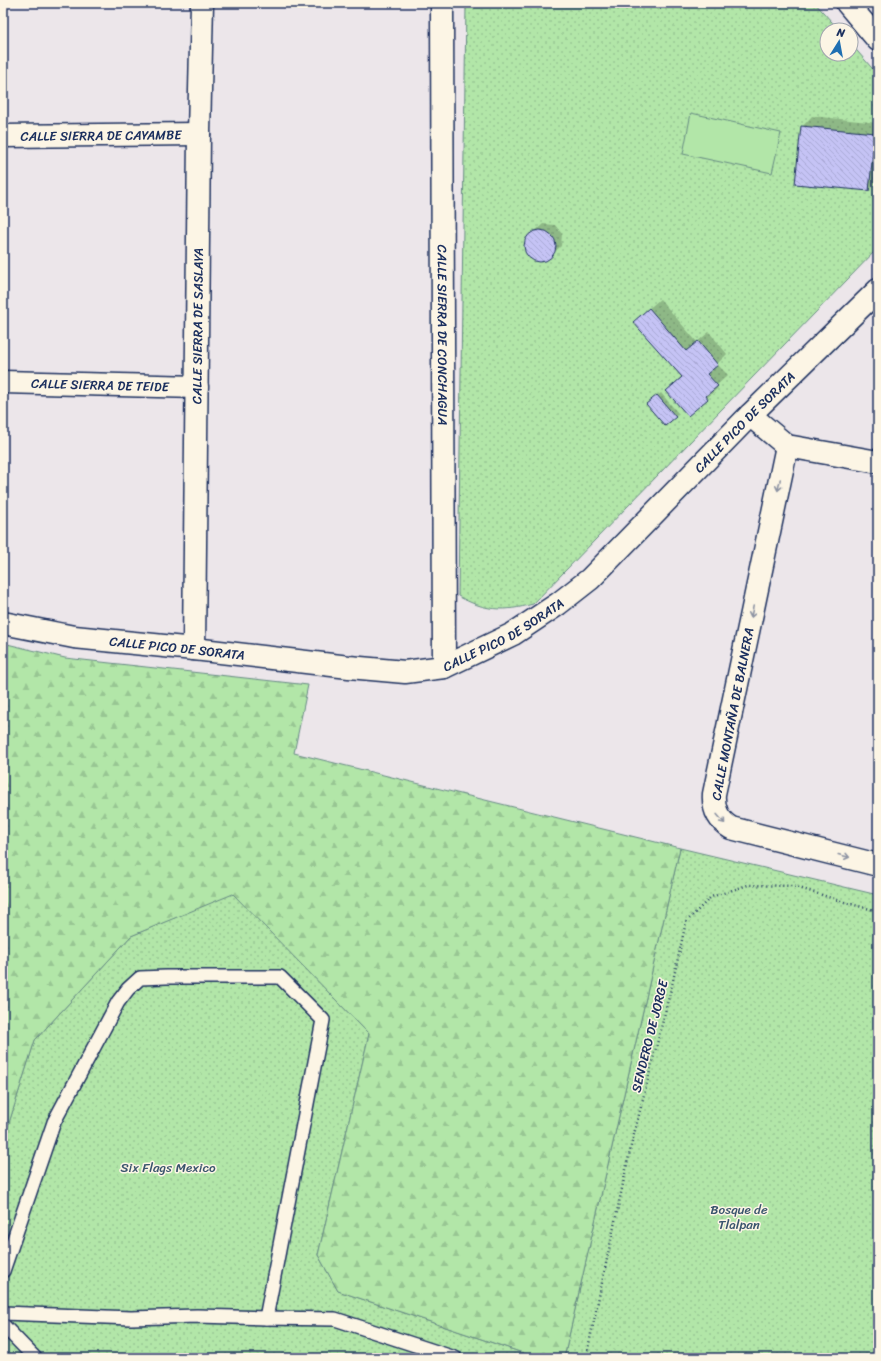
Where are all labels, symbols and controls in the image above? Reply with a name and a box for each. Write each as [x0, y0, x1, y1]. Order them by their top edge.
north arrow [819, 22, 859, 62]
text: N [834, 22, 847, 43]
street label: CALLE SIERRA DE CAYAMBE [20, 123, 182, 148]
street label: CALLE SIERRA DE CONCHAGUA [431, 244, 454, 426]
street label: CALLE SIERRA DE SASLAYA [185, 248, 210, 404]
street label: CALLE PICO DE SORATA [688, 366, 801, 478]
street label: CALLE SIERRA DE TEIDE [31, 372, 170, 398]
one-way arrow [775, 478, 783, 491]
street label: CALLE PICO DE SORATA [439, 592, 569, 678]
one-way arrow [748, 605, 756, 618]
street label: CALLE MONTAÑA DE BALNERA [704, 626, 761, 802]
street label: CALLE PICO DE SORATA [108, 630, 246, 667]
one-way arrow [717, 814, 726, 825]
one-way arrow [838, 853, 851, 861]
street label: SENDERO DE JORGE [624, 977, 675, 1095]
park label: Six Flags Mexico [120, 1156, 216, 1179]
park label: Bosque de Tlalpan [710, 1198, 768, 1236]

